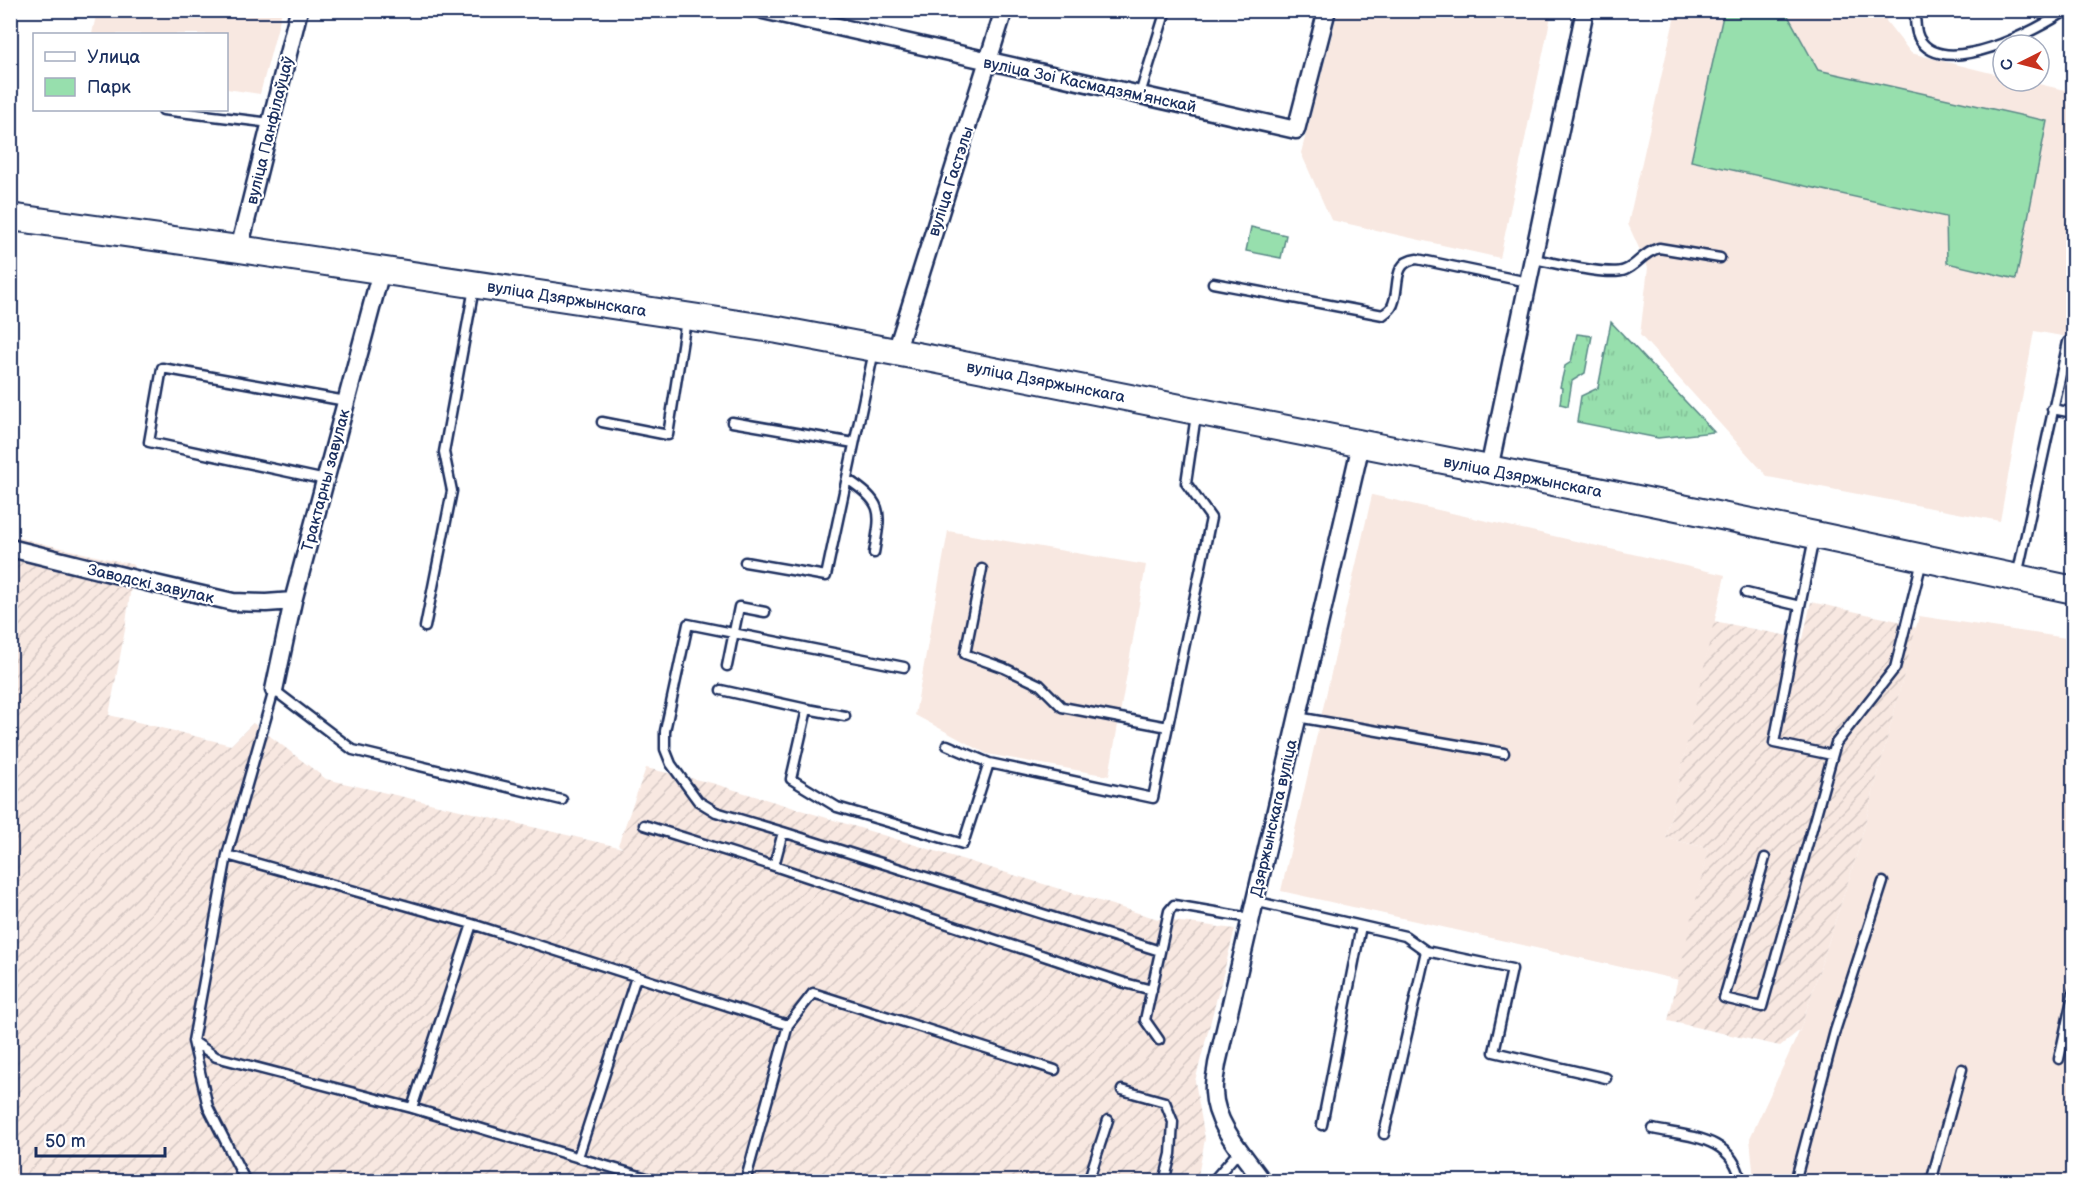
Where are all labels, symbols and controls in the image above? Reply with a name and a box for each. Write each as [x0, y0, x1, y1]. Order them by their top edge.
legend [33, 33, 228, 111]
north arrow [1991, 33, 2051, 93]
text: Улица [87, 47, 141, 68]
street label: вуліца Панфілаўцаў [243, 54, 298, 206]
street label: вуліца Зоі Касмадзямʼянскай [981, 54, 1198, 117]
text: С [1998, 58, 2018, 71]
text: Парк [87, 77, 131, 98]
street label: вуліца Гастэлы [925, 124, 978, 239]
street label: вуліца Дзяржынскага [486, 277, 648, 322]
street label: вуліца Дзяржынскага [965, 358, 1127, 407]
street label: Трактарны завулак [298, 407, 355, 554]
street label: вуліца Дзяржынскага [1442, 453, 1604, 502]
street label: Заводскі завулак [85, 561, 216, 608]
street label: Дзяржынскага вуліца [1247, 737, 1302, 899]
scale bar [36, 1120, 165, 1158]
text: 50 m [45, 1131, 86, 1152]

